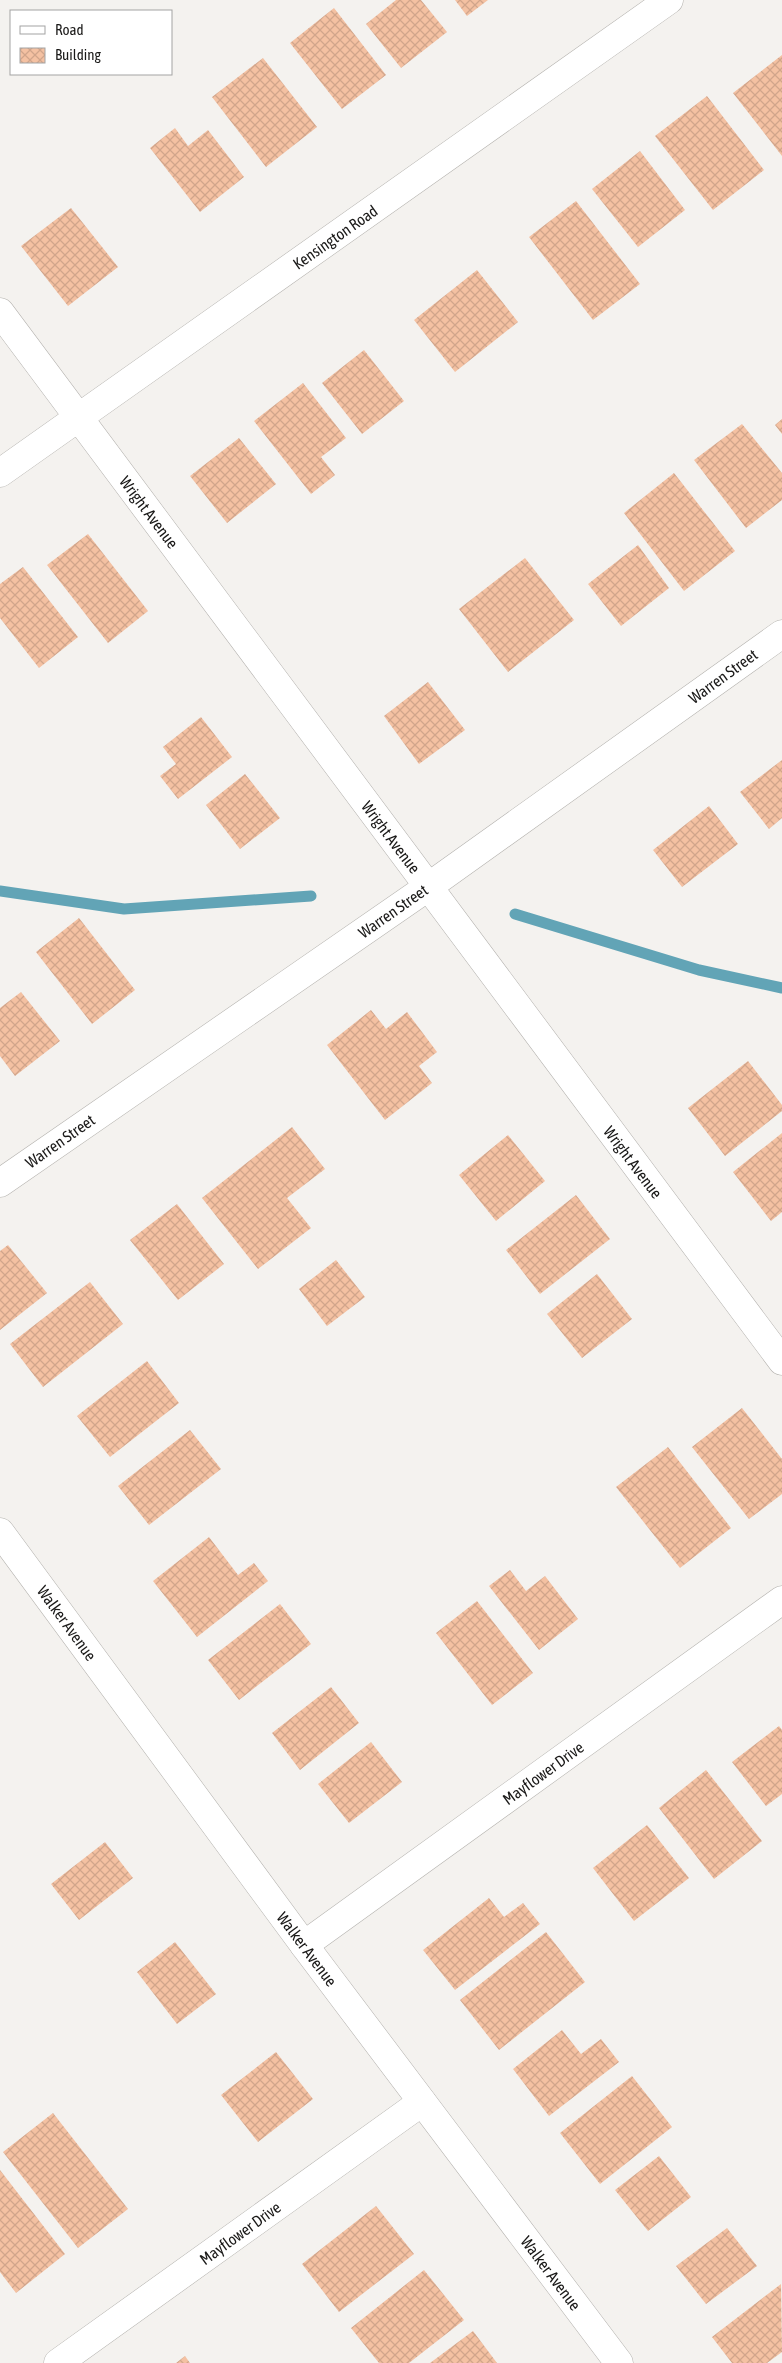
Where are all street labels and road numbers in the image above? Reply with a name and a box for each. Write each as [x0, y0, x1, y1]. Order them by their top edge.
street label: Kensington Road [289, 201, 381, 274]
street label: Wright Avenue [115, 472, 182, 552]
street label: Warren Street [685, 645, 761, 707]
street label: Wright Avenue [357, 797, 424, 877]
street label: Warren Street [355, 880, 431, 941]
street label: Warren Street [22, 1110, 98, 1171]
street label: Wright Avenue [599, 1122, 666, 1202]
street label: Walker Avenue [34, 1582, 100, 1664]
street label: Mayflower Drive [499, 1738, 587, 1809]
street label: Walker Avenue [273, 1908, 341, 1990]
street label: Mayflower Drive [196, 2198, 284, 2269]
street label: Walker Avenue [517, 2232, 585, 2314]

